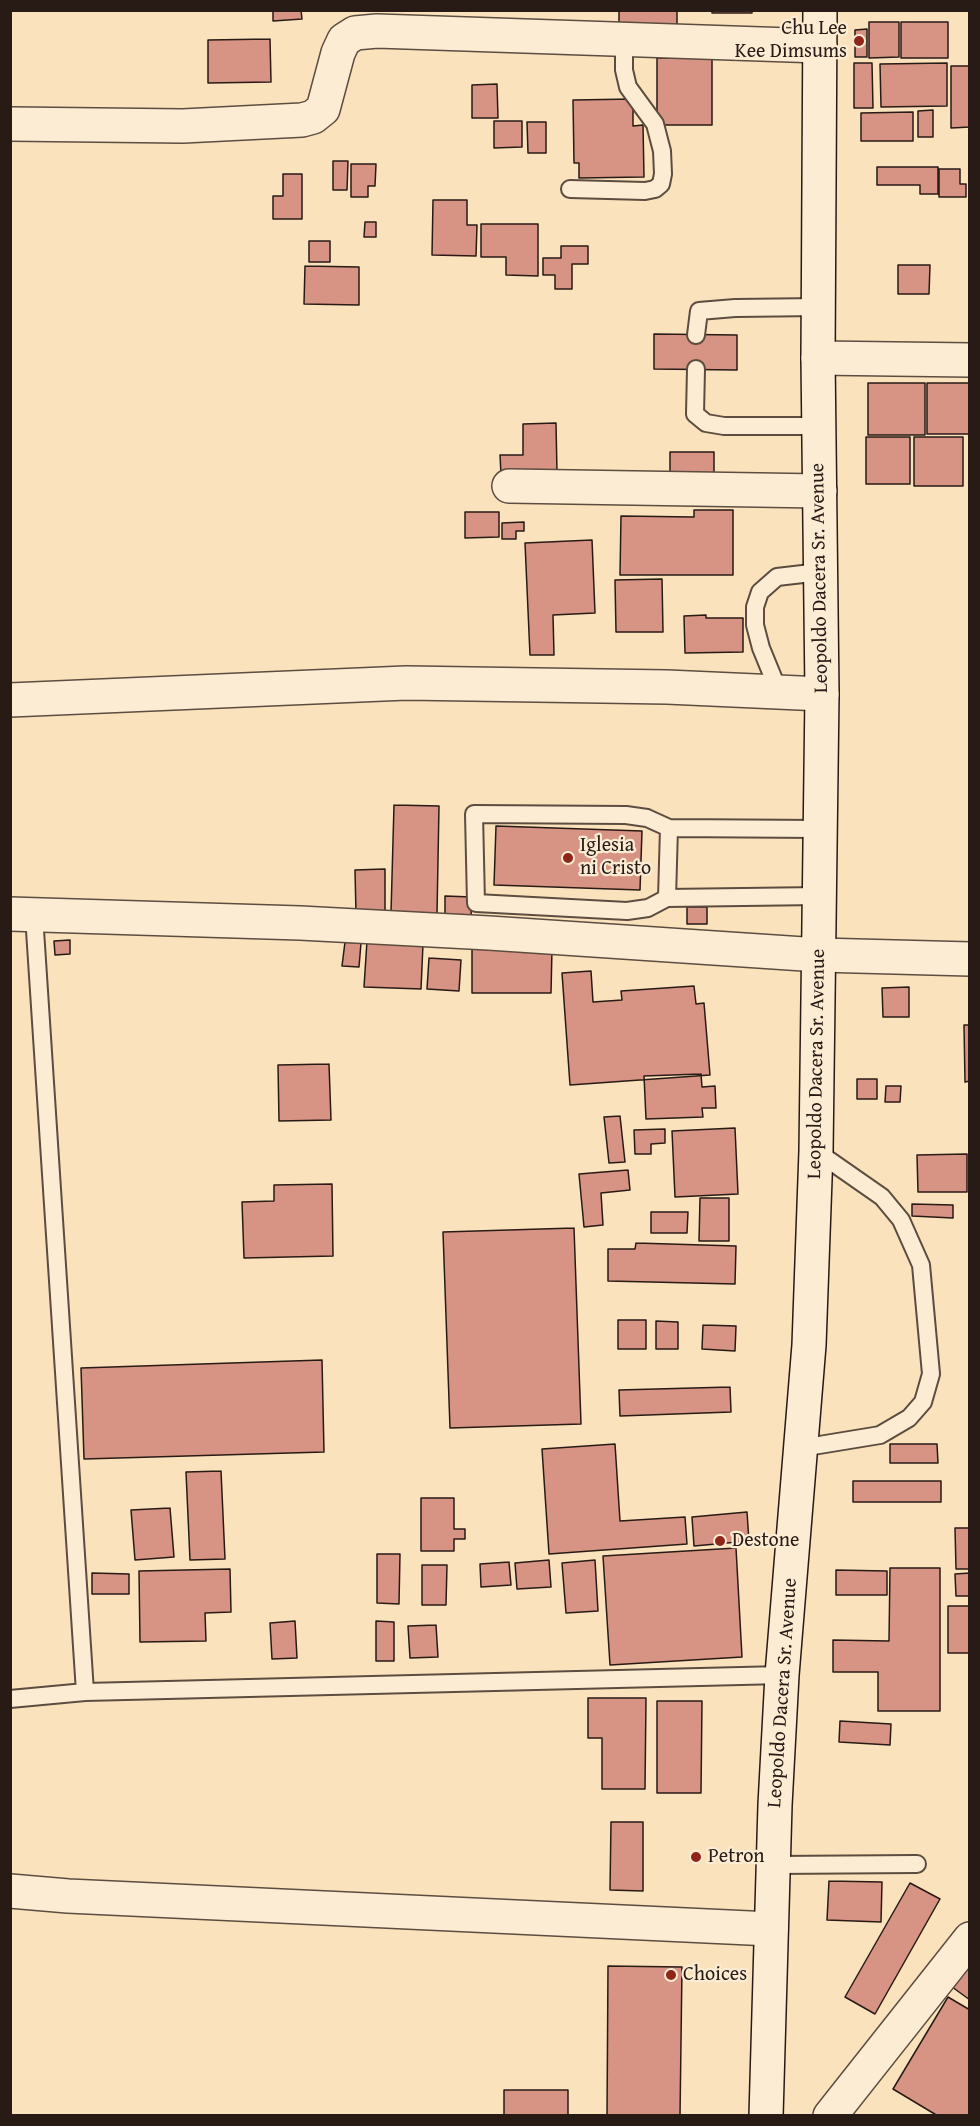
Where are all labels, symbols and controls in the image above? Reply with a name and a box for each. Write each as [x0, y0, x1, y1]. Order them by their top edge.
place label: Chu Lee Kee Dimsums [735, 17, 847, 64]
marker: Chu Lee Kee Dimsums [852, 34, 866, 48]
street label: Leopoldo Dacera Sr. Avenue [806, 463, 834, 693]
place label: Iglesia ni Cristo [580, 834, 651, 881]
marker: Iglesia ni Cristo [561, 851, 575, 865]
street label: Leopoldo Dacera Sr. Avenue [803, 949, 831, 1179]
place label: Destone [732, 1529, 799, 1553]
marker: Destone [713, 1534, 727, 1548]
street label: Leopoldo Dacera Sr. Avenue [763, 1577, 803, 1809]
place label: Petron [708, 1845, 765, 1869]
marker: Petron [689, 1850, 703, 1864]
place label: Choices [683, 1963, 747, 1987]
marker: Choices [664, 1968, 678, 1982]

